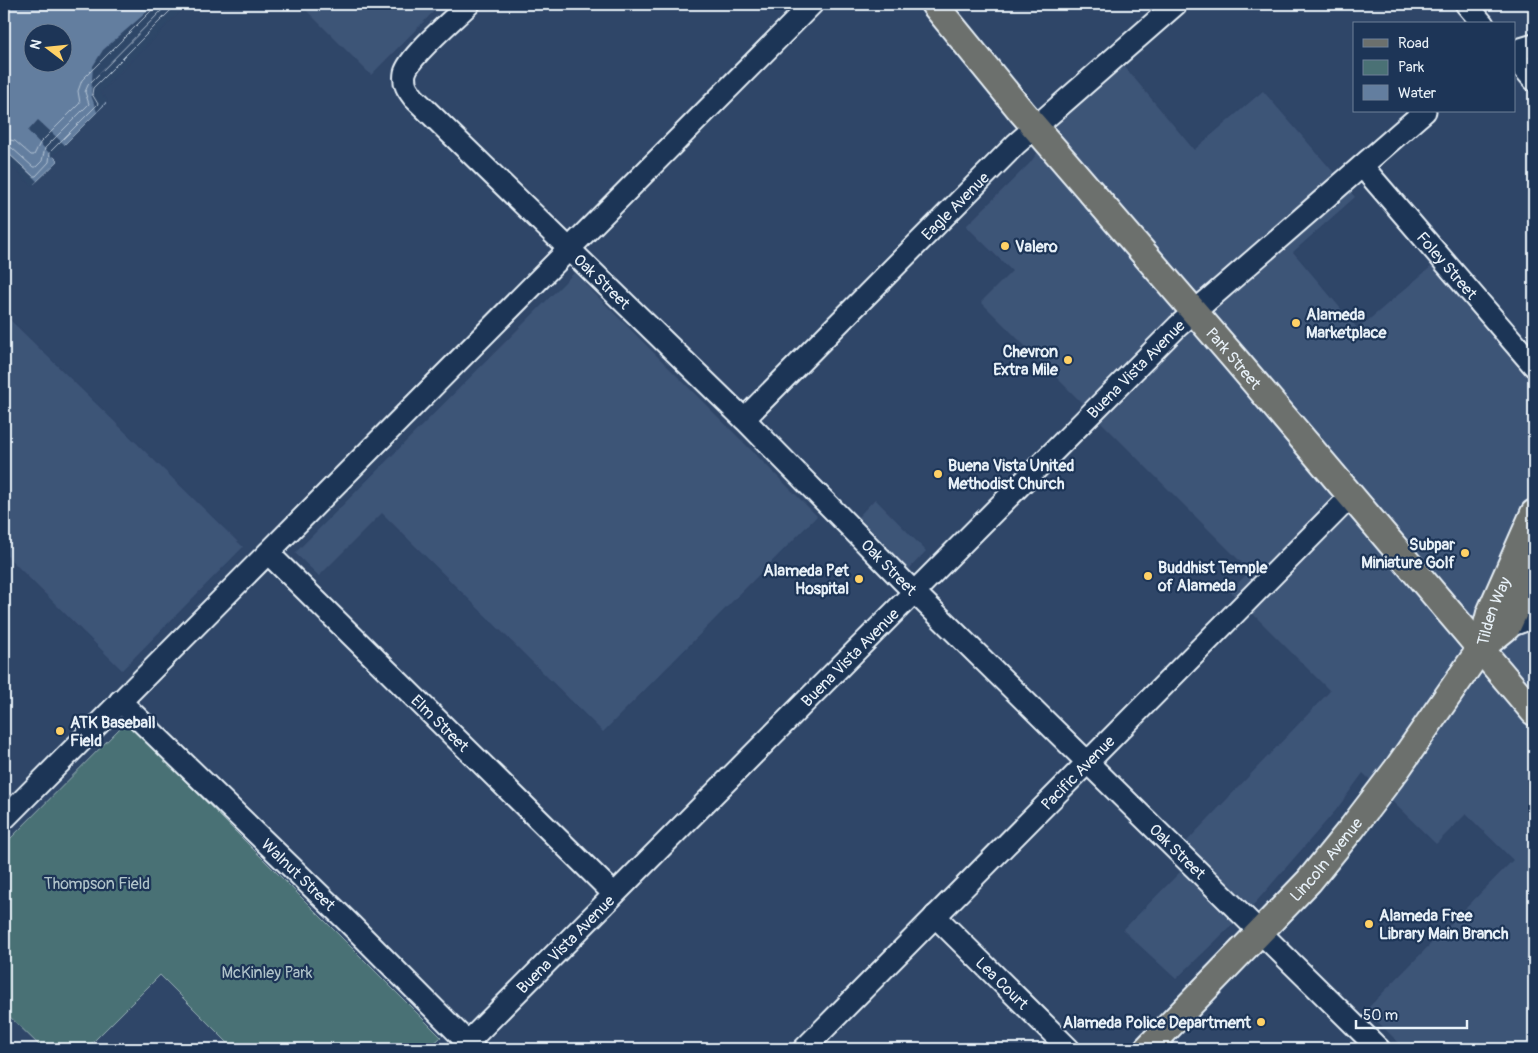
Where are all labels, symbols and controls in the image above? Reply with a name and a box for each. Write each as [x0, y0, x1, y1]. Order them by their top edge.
north arrow [22, 22, 72, 72]
legend [1353, 22, 1516, 112]
text: Road [1398, 34, 1429, 53]
text: N [27, 38, 45, 51]
text: Park [1398, 58, 1425, 77]
text: Water [1398, 84, 1437, 103]
street label: Eagle Avenue [918, 168, 994, 245]
street label: Foley Street [1412, 228, 1482, 304]
place label: Valero [1015, 237, 1058, 257]
marker: Valero [999, 240, 1011, 252]
street label: Oak Street [569, 250, 635, 314]
place label: Alameda Marketplace [1306, 305, 1388, 343]
street label: Buena Vista Avenue [1083, 316, 1189, 423]
marker: Alameda Marketplace [1290, 317, 1302, 329]
street label: Park Street [1201, 324, 1265, 394]
place label: Chevron Extra Mile [993, 342, 1059, 380]
marker: Chevron Extra Mile [1062, 354, 1074, 366]
place label: Buena Vista United Methodist Church [948, 456, 1074, 494]
marker: Buena Vista United Methodist Church [932, 468, 944, 480]
street label: Oak Street [856, 535, 921, 600]
place label: Subpar Miniature Golf [1361, 535, 1456, 573]
marker: Subpar Miniature Golf [1459, 547, 1471, 559]
place label: Buddhist Temple of Alameda [1157, 558, 1269, 596]
place label: Alameda Pet Hospital [763, 561, 850, 599]
marker: Buddhist Temple of Alameda [1142, 570, 1154, 582]
marker: Alameda Pet Hospital [853, 573, 865, 585]
street label: Tilden Way [1473, 574, 1516, 648]
street label: Buena Vista Avenue [797, 604, 904, 711]
street label: Elm Street [407, 691, 473, 757]
place label: ATK Baseball Field [70, 713, 156, 751]
marker: ATK Baseball Field [54, 725, 66, 737]
street label: Pacific Avenue [1037, 732, 1120, 815]
street label: Lincoln Avenue [1286, 814, 1367, 906]
street label: Oak Street [1145, 820, 1210, 884]
street label: Walnut Street [257, 835, 340, 916]
park label: Thompson Field [44, 874, 150, 894]
street label: Buena Vista Avenue [513, 891, 619, 998]
place label: Alameda Free Library Main Branch [1379, 906, 1509, 944]
marker: Alameda Free Library Main Branch [1363, 918, 1375, 930]
street label: Lea Court [971, 953, 1033, 1015]
park label: McKinley Park [221, 963, 313, 983]
scale bar [1356, 998, 1467, 1030]
text: 50 m [1363, 1006, 1398, 1025]
place label: Alameda Police Department [1063, 1013, 1252, 1033]
marker: Alameda Police Department [1255, 1016, 1267, 1028]

